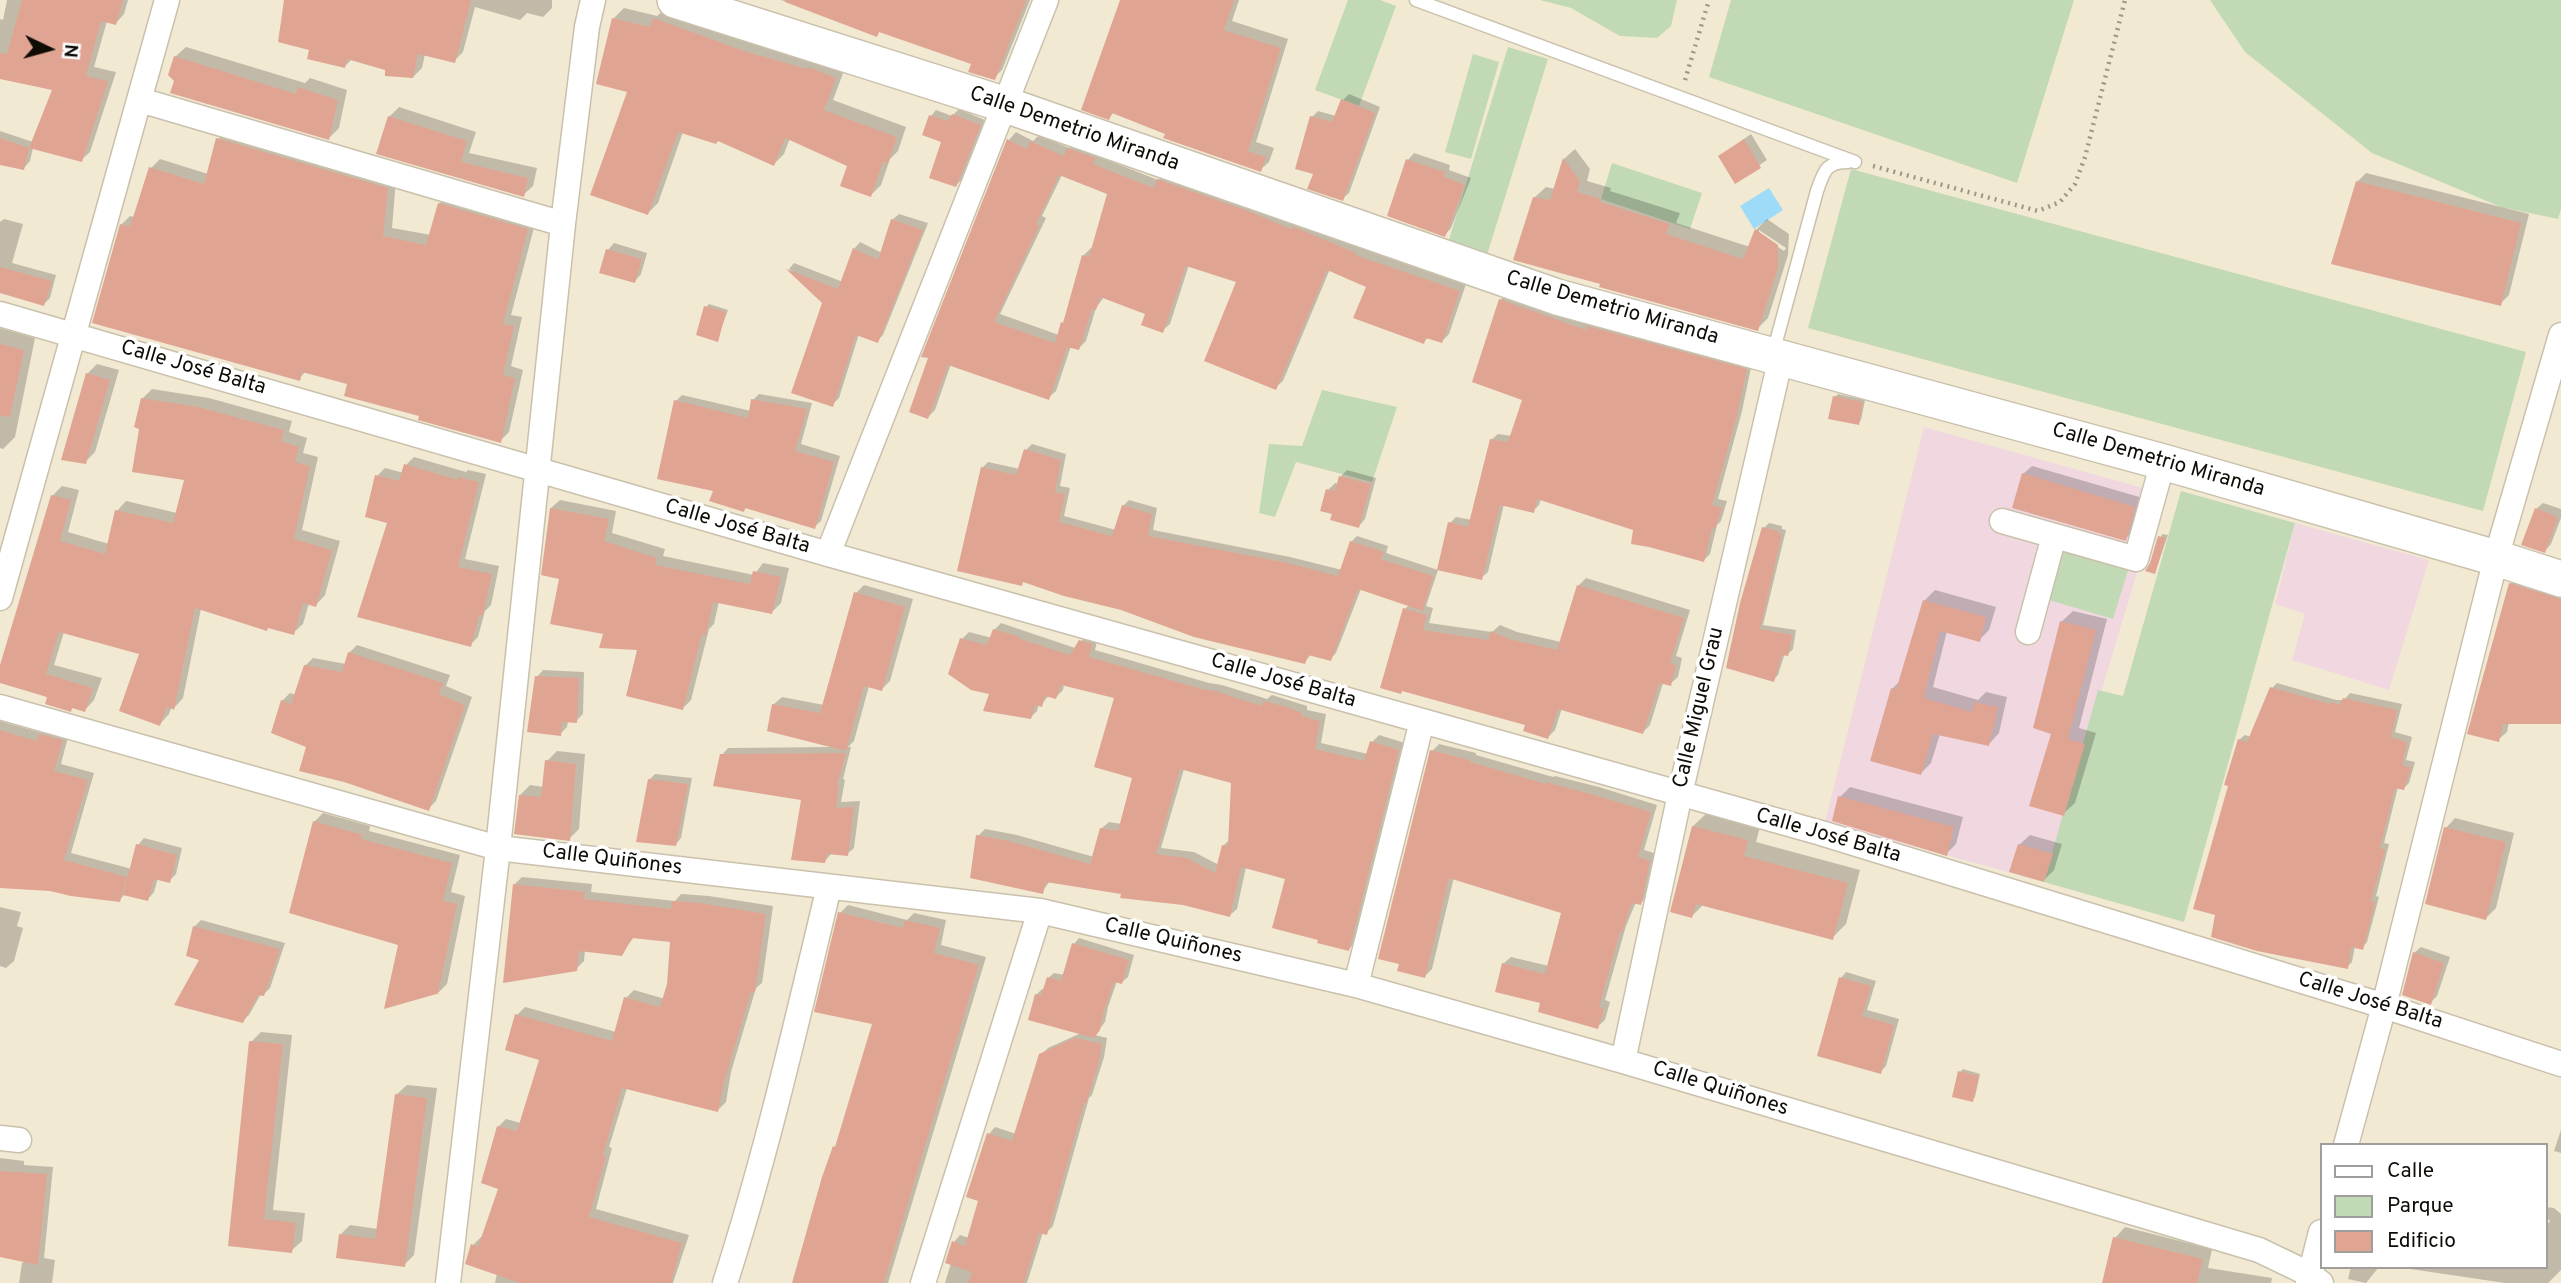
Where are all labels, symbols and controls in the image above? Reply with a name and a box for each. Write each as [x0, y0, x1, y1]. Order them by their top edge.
north arrow [14, 14, 84, 84]
text: N [57, 43, 82, 59]
street label: Calle Demetrio Miranda [966, 82, 1182, 178]
street label: Calle Demetrio Miranda [1503, 267, 1721, 351]
street label: Calle José Balta [117, 336, 269, 402]
street label: Calle Demetrio Miranda [2049, 419, 2267, 503]
street label: Calle José Balta [661, 495, 813, 561]
street label: Calle Miguel Grau [1669, 625, 1731, 791]
street label: Calle José Balta [1207, 649, 1359, 715]
street label: Calle José Balta [1752, 804, 1904, 870]
street label: Calle Quiñones [541, 840, 683, 882]
street label: Calle Quiñones [1102, 914, 1244, 970]
street label: Calle José Balta [2295, 968, 2445, 1036]
street label: Calle Quiñones [1649, 1057, 1791, 1123]
legend [2320, 1143, 2547, 1269]
text: Calle [2387, 1158, 2434, 1185]
text: Parque [2387, 1193, 2454, 1220]
text: Edificio [2387, 1228, 2456, 1255]

